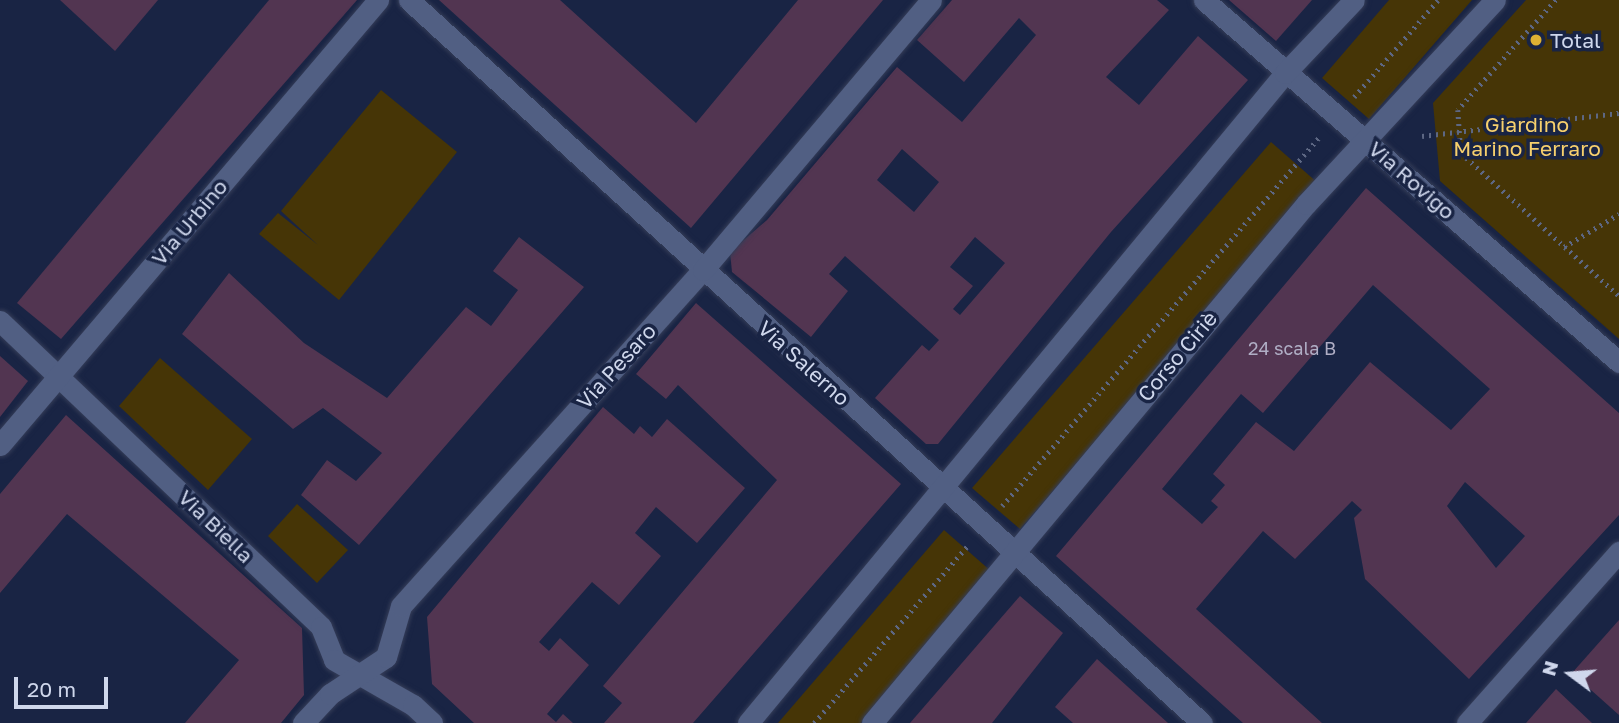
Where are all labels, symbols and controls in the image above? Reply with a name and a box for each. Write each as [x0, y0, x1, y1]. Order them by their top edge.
place label: Total [1550, 27, 1601, 53]
marker: Total [1528, 32, 1544, 48]
park label: Giardino Marino Ferraro [1453, 111, 1601, 161]
street label: Via Rovigo [1364, 136, 1460, 224]
street label: Via Urbino [146, 174, 232, 270]
street label: Corso Ciriè [1132, 306, 1222, 406]
street label: Via Salerno [753, 315, 855, 411]
street label: Via Pesaro [571, 318, 661, 414]
house number: 24 scala B [1248, 337, 1336, 359]
street label: Via Biella [173, 484, 259, 568]
north arrow [1535, 639, 1605, 709]
text: N [1536, 658, 1562, 678]
scale bar [18, 664, 112, 708]
text: 20 m [27, 676, 76, 702]

